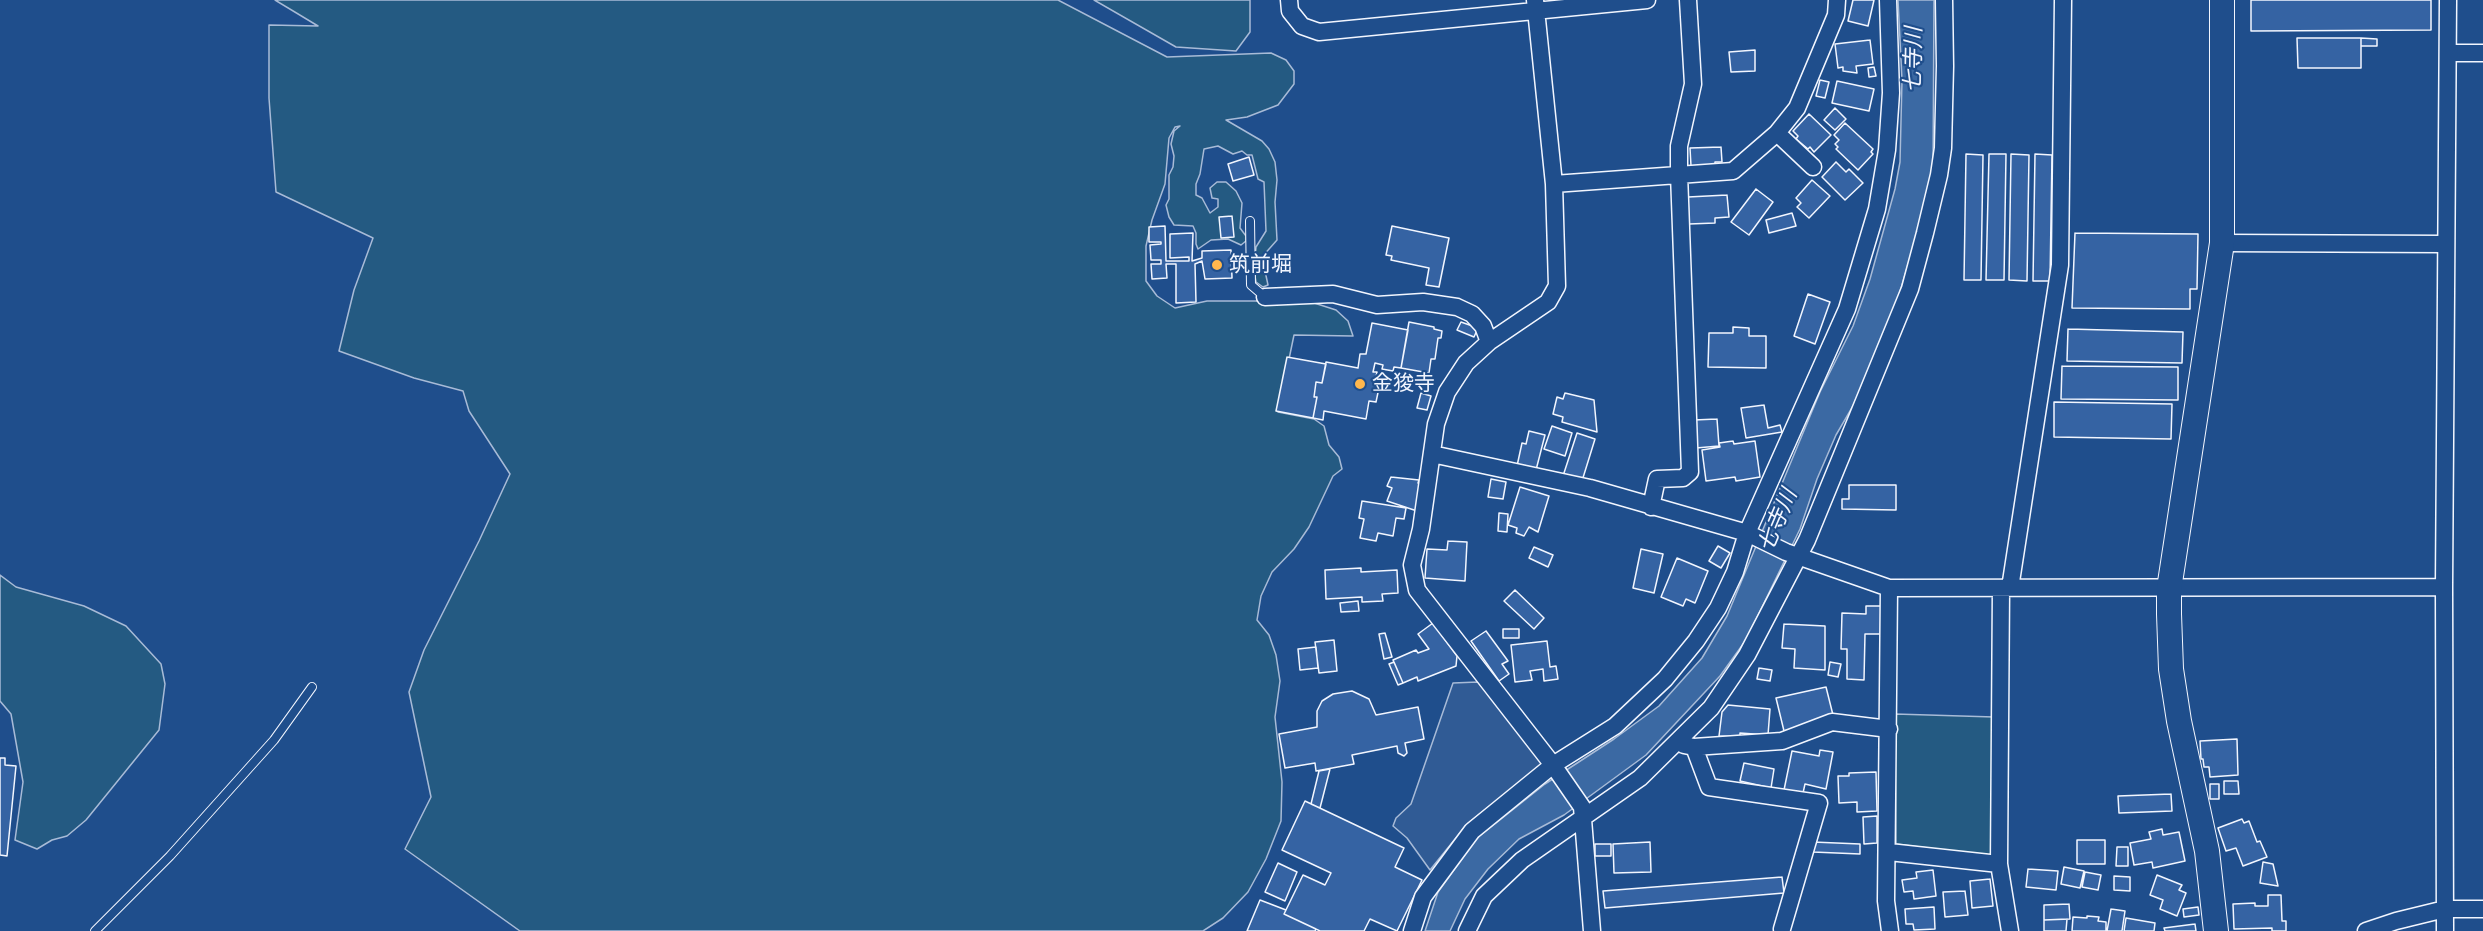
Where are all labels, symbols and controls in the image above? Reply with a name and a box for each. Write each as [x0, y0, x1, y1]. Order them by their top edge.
water label: 七寺川 [1900, 27, 1928, 93]
place label: 筑前堀 [1229, 252, 1292, 278]
marker: 筑前堀 [1210, 258, 1224, 272]
place label: 金狻寺 [1372, 371, 1435, 397]
marker: 金狻寺 [1353, 377, 1367, 391]
water label: 七寺川 [1753, 485, 1803, 557]

